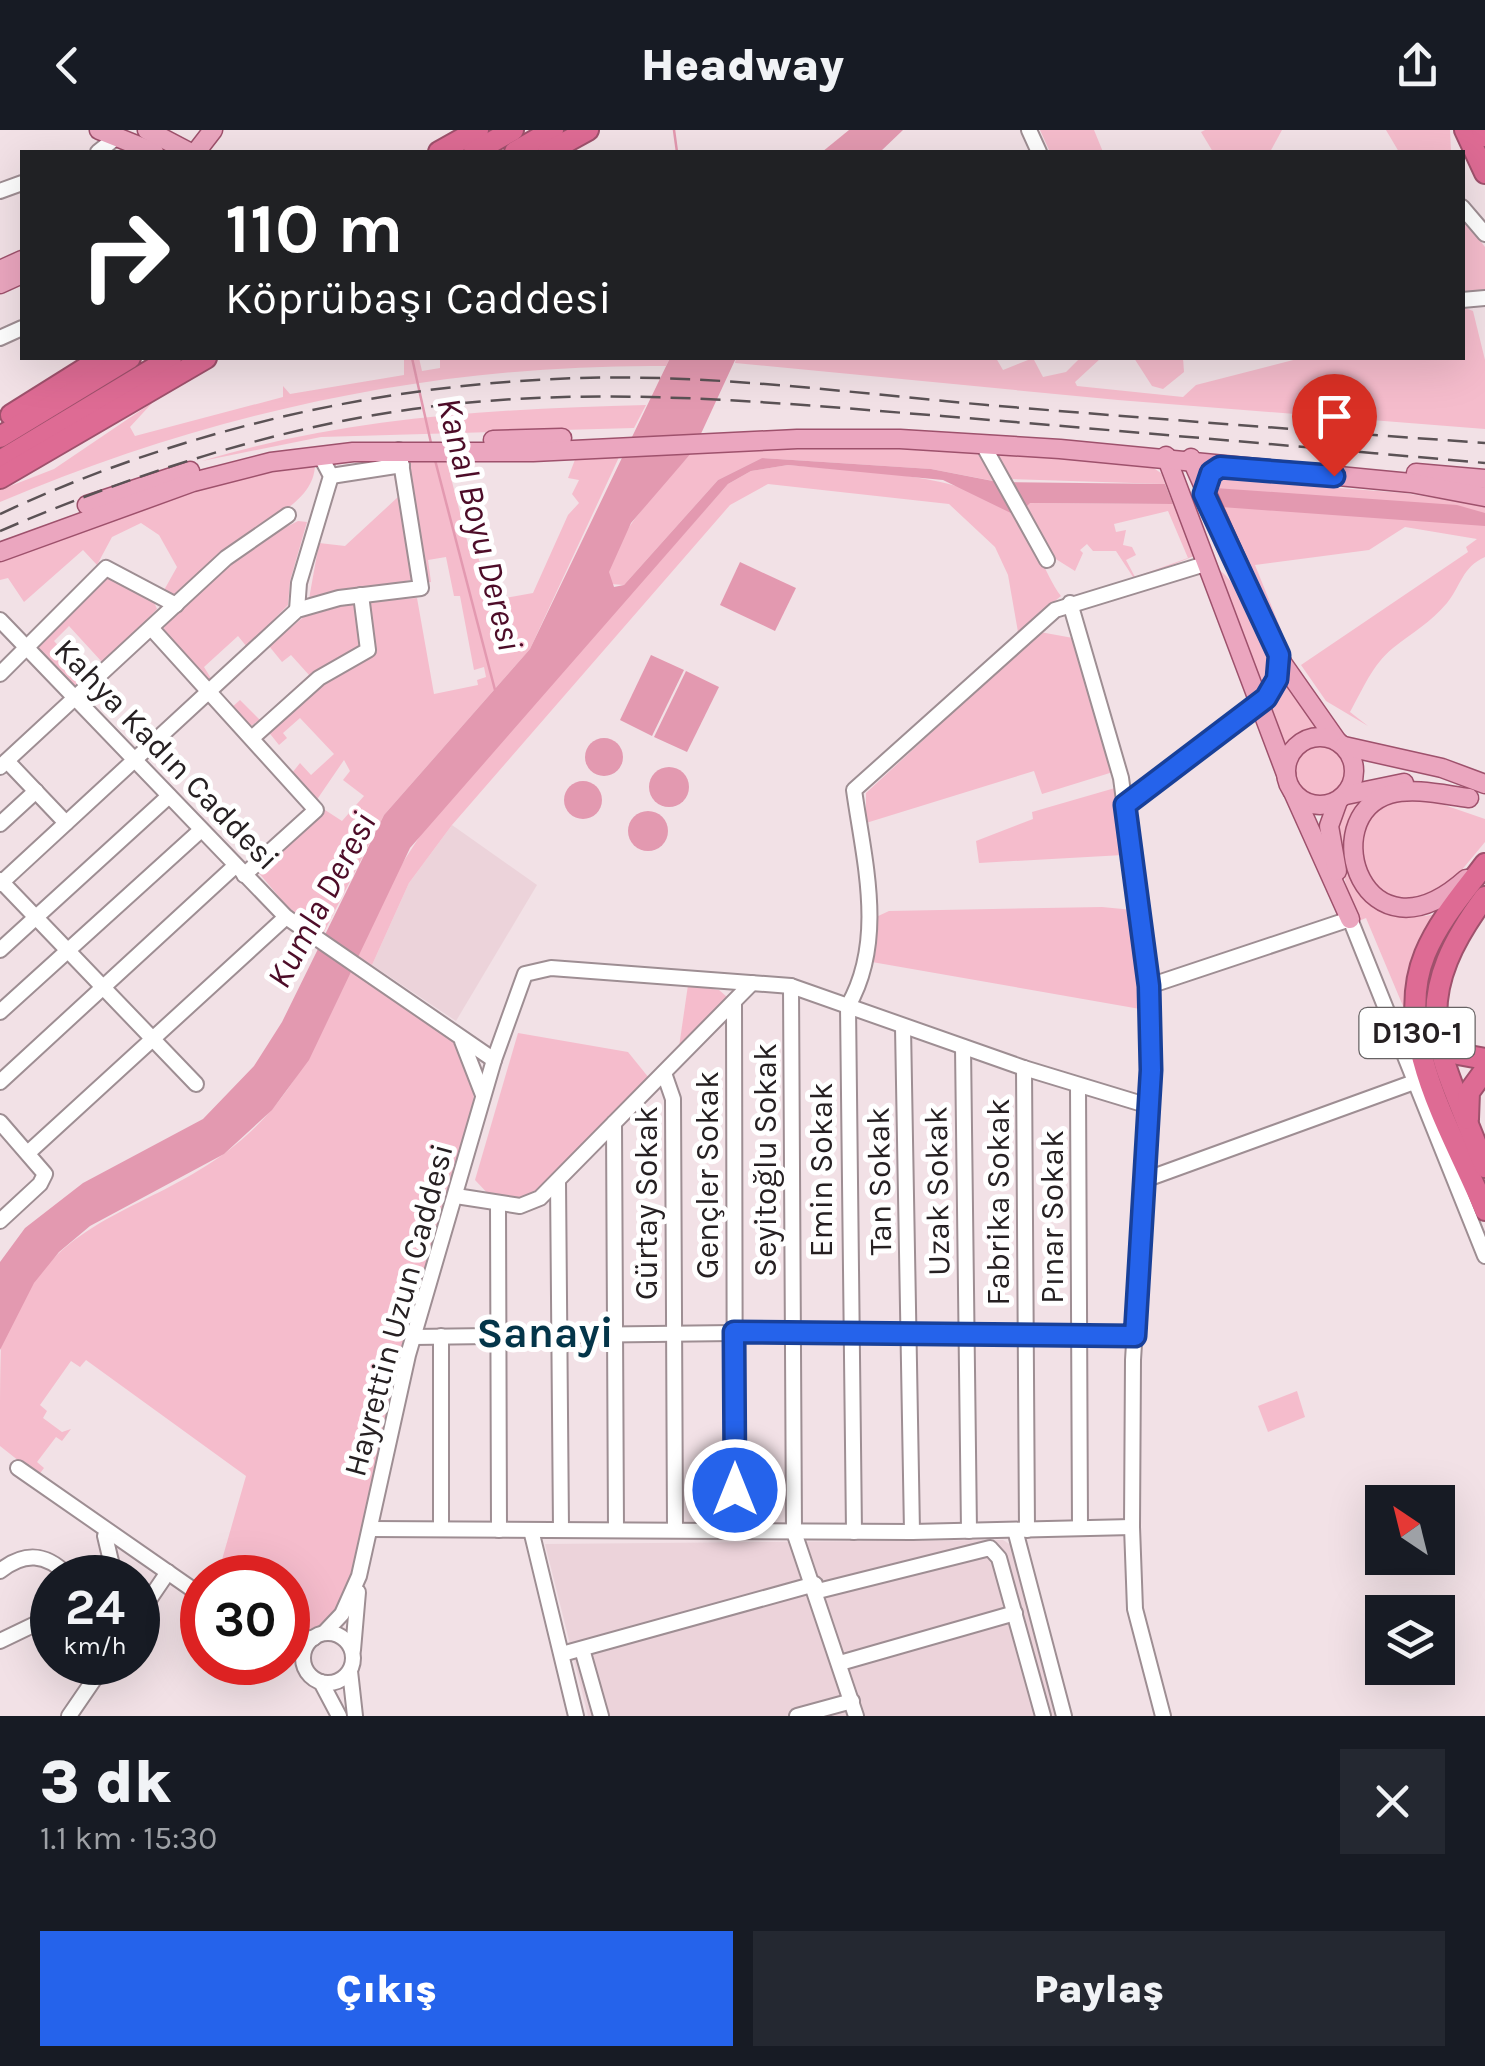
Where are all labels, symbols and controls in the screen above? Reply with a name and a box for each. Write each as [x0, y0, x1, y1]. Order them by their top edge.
icon: back [40, 38, 95, 93]
icon: share [1390, 38, 1445, 93]
text: Headway [641, 39, 844, 91]
text: 110 m [225, 188, 403, 270]
icon: right [60, 190, 190, 320]
text: Köprübaşı Caddesi [225, 272, 612, 324]
pin [1292, 374, 1377, 477]
icon: arrive [1307, 389, 1362, 444]
water label: Kanal Boyu Deresi [428, 393, 531, 655]
street label: Kahya Kadın Caddesi [47, 631, 287, 878]
water label: Kumla Deresi [258, 805, 385, 995]
road number: D130-1 [1360, 1008, 1474, 1058]
street label: Seyitoğlu Sokak [747, 1043, 784, 1277]
street label: Gençler Sokak [689, 1071, 726, 1279]
street label: Emin Sokak [803, 1083, 840, 1257]
street label: Fabrika Sokak [980, 1098, 1017, 1306]
street label: Gürtay Sokak [628, 1106, 665, 1300]
street label: Uzak Sokak [918, 1106, 957, 1276]
street label: Tan Sokak [860, 1107, 899, 1255]
street label: Pınar Sokak [1034, 1130, 1071, 1304]
street label: Hayrettin Uzun Caddesi [336, 1140, 461, 1480]
district label: Sanayi [476, 1308, 614, 1358]
position arrow [683, 1438, 787, 1542]
north arrow [1365, 1485, 1455, 1575]
map controls [1365, 1485, 1455, 1685]
speed limit sign: 30 [180, 1555, 310, 1685]
text: 24 [65, 1578, 125, 1637]
button: layers [1365, 1595, 1455, 1685]
text: km/h [63, 1631, 127, 1660]
text: 3 dk [40, 1747, 171, 1817]
button: close [1340, 1749, 1445, 1854]
text: 1.1 km · 15:30 [40, 1820, 217, 1857]
button: Çıkış [40, 1931, 733, 2046]
button: Paylaş [753, 1931, 1445, 2046]

